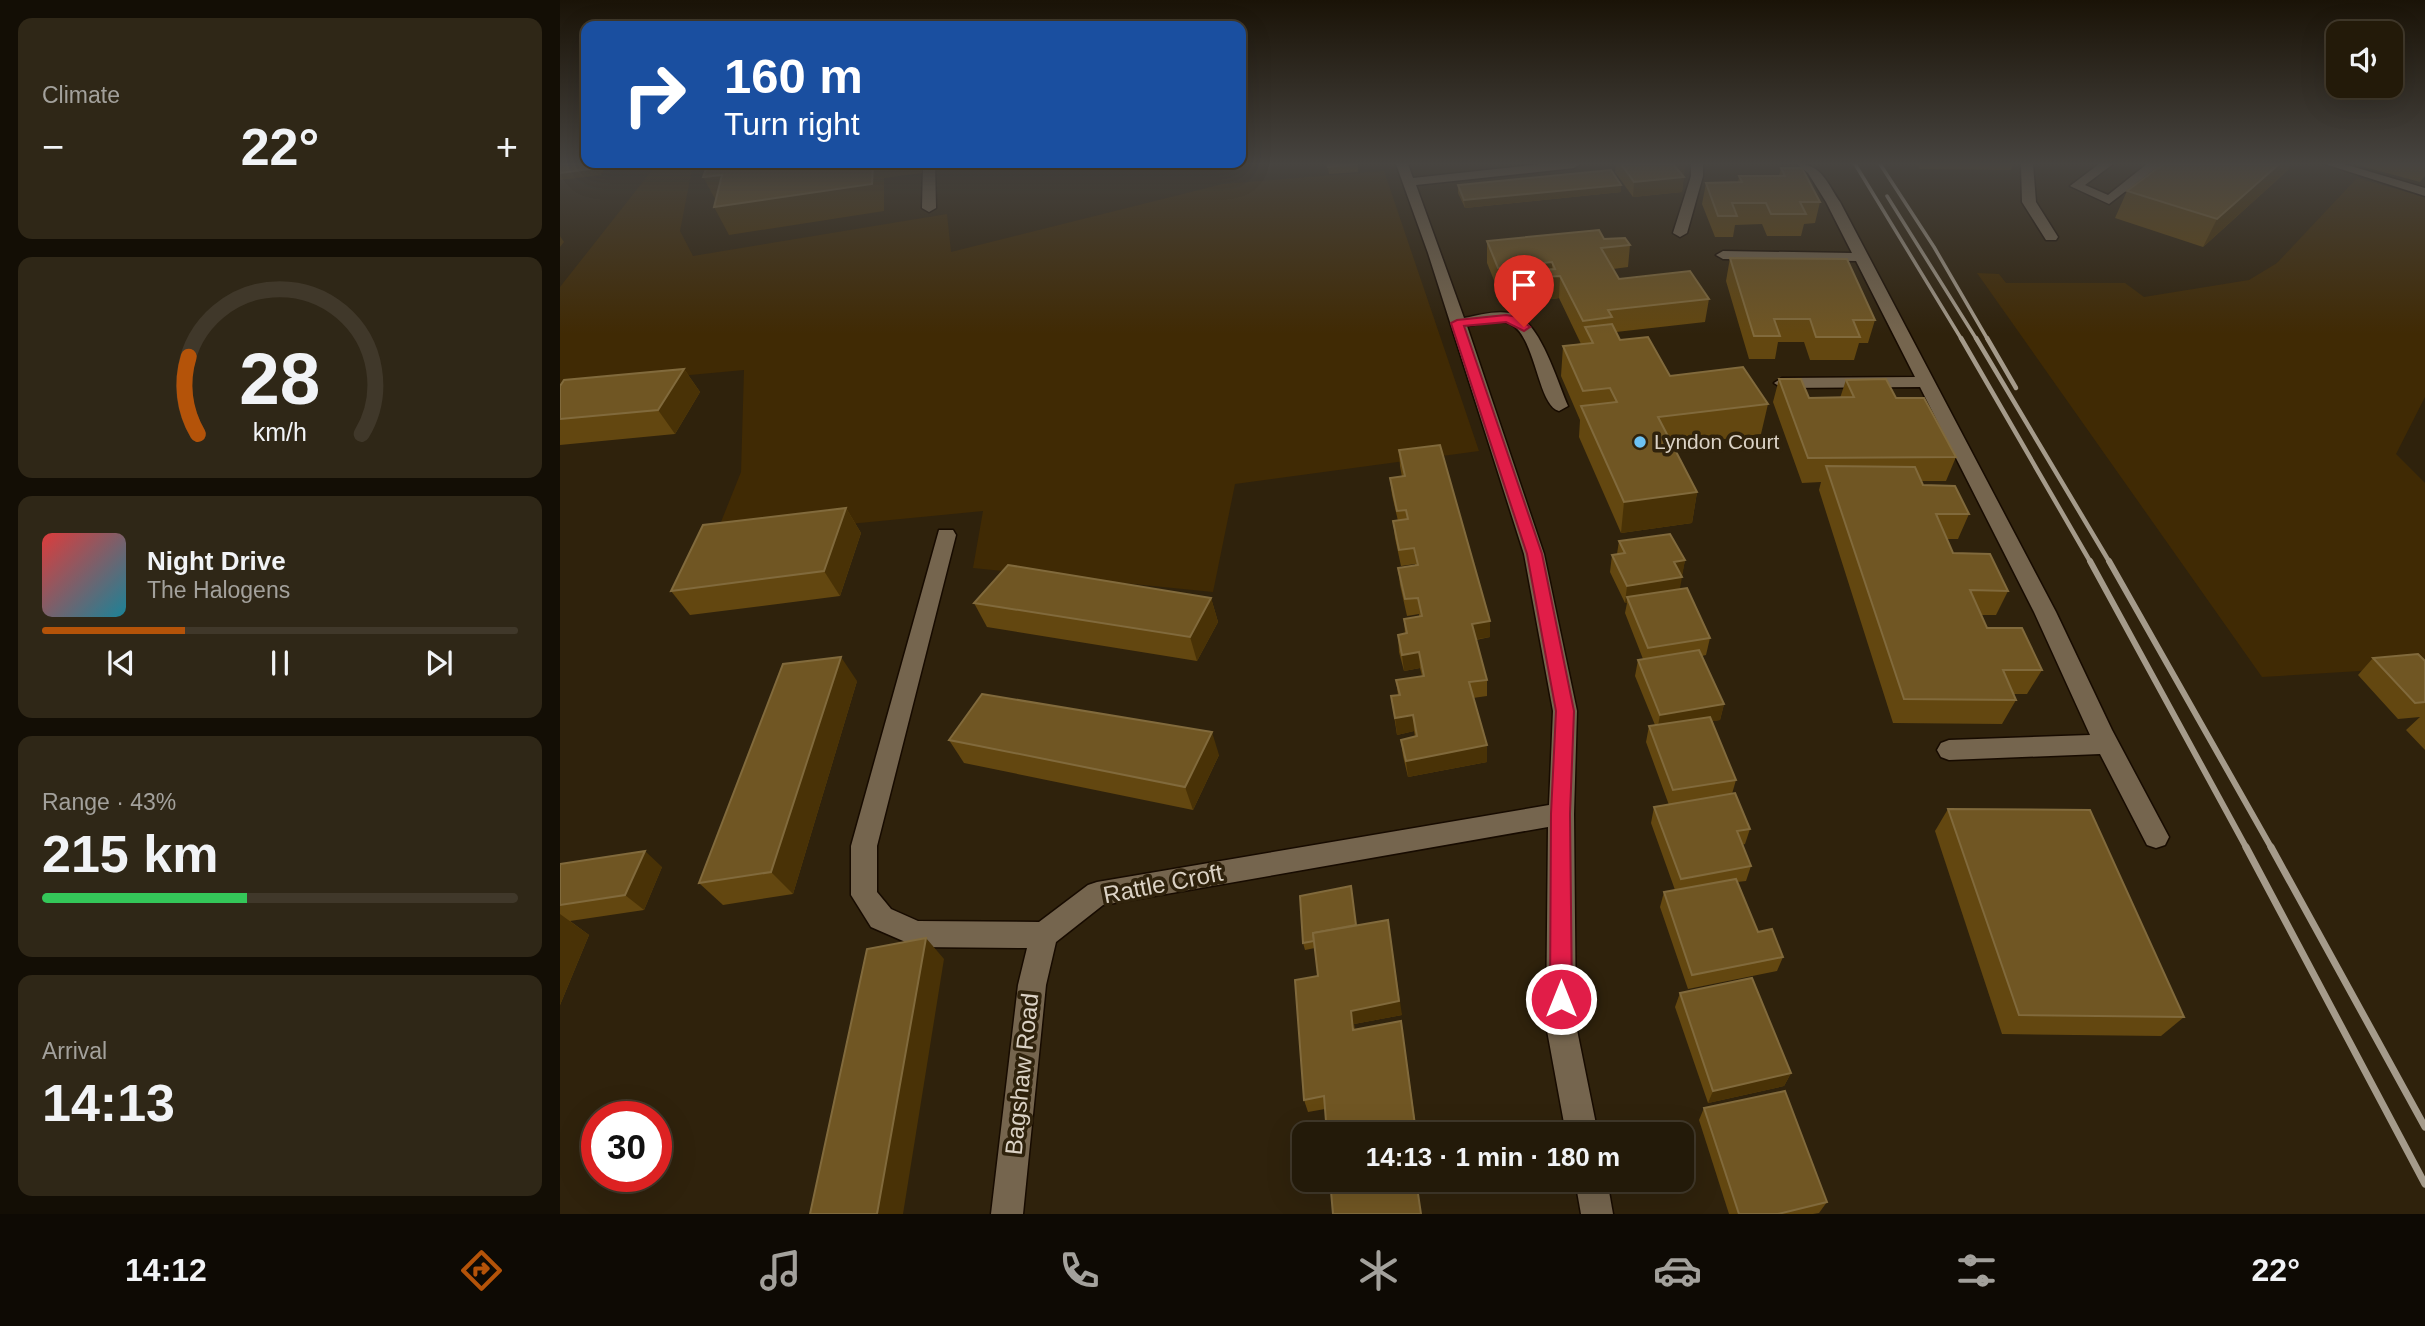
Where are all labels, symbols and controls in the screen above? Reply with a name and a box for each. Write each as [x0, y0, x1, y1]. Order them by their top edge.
map controls [2326, 21, 2403, 98]
button: sound [2326, 21, 2403, 98]
icon: right [609, 49, 700, 140]
text: 160 m [724, 49, 863, 103]
text: Climate [42, 82, 120, 108]
text: Turn right [724, 106, 860, 142]
text: 22° [241, 118, 319, 176]
text: − [42, 126, 64, 168]
text: + [496, 126, 518, 168]
pin [1494, 255, 1554, 327]
icon: arrive [1505, 266, 1543, 304]
text: 28 [240, 338, 320, 419]
text: km/h [253, 418, 307, 446]
place label: Lyndon Court [1654, 430, 1779, 453]
marker: Lyndon Court [1632, 434, 1648, 450]
text: Night Drive [147, 546, 286, 576]
text: The Halogens [147, 577, 290, 603]
icon: previous [102, 644, 140, 682]
icon: pause [261, 644, 299, 682]
icon: next [420, 644, 458, 682]
text: Range · 43% [42, 789, 176, 815]
text: 215 km [42, 825, 218, 883]
street label: Rattle Croft [1101, 859, 1225, 908]
position arrow [1524, 962, 1598, 1036]
street label: Bagshaw Road [1000, 992, 1043, 1156]
text: Arrival [42, 1038, 107, 1064]
text: 14:13 [42, 1074, 175, 1132]
speed limit sign: 30 [581, 1101, 672, 1192]
text: 14:13 · 1 min · 180 m [1366, 1142, 1620, 1172]
icon: directions [457, 1246, 506, 1295]
icon: music [756, 1246, 805, 1295]
icon: phone [1055, 1246, 1104, 1295]
icon: climate [1354, 1246, 1403, 1295]
icon: car [1653, 1246, 1702, 1295]
icon: filters [1952, 1246, 2001, 1295]
text: 14:12 [125, 1252, 207, 1288]
text: 22° [2252, 1252, 2300, 1288]

